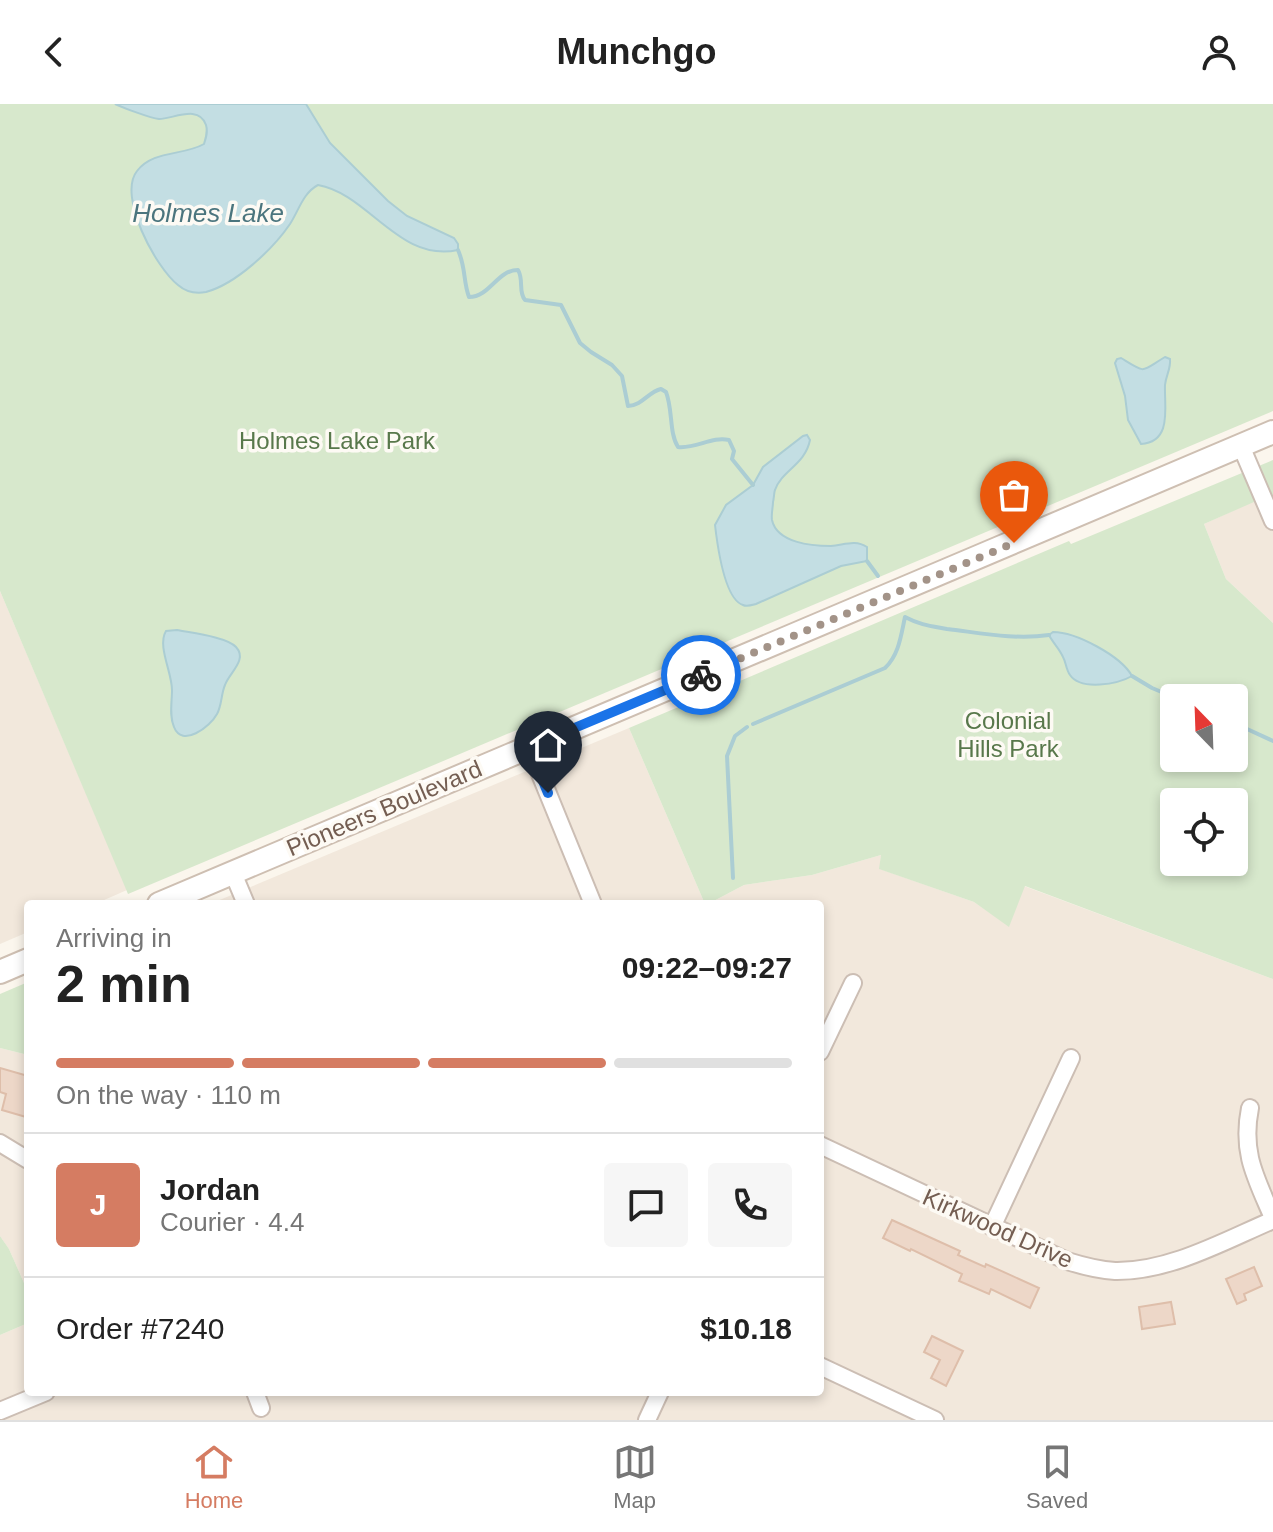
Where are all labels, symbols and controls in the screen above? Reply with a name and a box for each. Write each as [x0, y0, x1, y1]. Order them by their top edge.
icon: back [32, 30, 76, 74]
icon: person [1197, 30, 1241, 74]
text: Munchgo [557, 31, 716, 72]
water label: Holmes Lake [132, 198, 284, 228]
park label: Holmes Lake Park [239, 427, 436, 454]
pin [980, 461, 1048, 543]
icon: bag [992, 473, 1036, 517]
courier [661, 635, 741, 715]
icon: bike [679, 653, 723, 697]
north arrow [1160, 684, 1248, 772]
map controls [1160, 684, 1248, 876]
park label: Colonial Hills Park [957, 707, 1060, 762]
pin [514, 711, 582, 793]
icon: home [526, 723, 570, 767]
street label: Pioneers Boulevard [282, 755, 486, 861]
button: locate [1160, 788, 1248, 876]
text: Arriving in [56, 923, 172, 953]
text: 09:22–09:27 [622, 951, 792, 984]
text: 2 min [56, 955, 192, 1013]
text: On the way · 110 m [56, 1080, 281, 1110]
button: chat [604, 1163, 688, 1247]
button: phone [708, 1163, 792, 1247]
text: Jordan [160, 1173, 260, 1206]
street label: Kirkwood Drive [919, 1183, 1077, 1273]
text: J [90, 1188, 106, 1221]
text: Courier · 4.4 [160, 1207, 305, 1237]
text: Order #7240 [56, 1312, 224, 1345]
text: $10.18 [700, 1312, 792, 1345]
tab: Home [185, 1440, 243, 1514]
tab: Map [613, 1440, 657, 1514]
tab: Saved [1026, 1440, 1088, 1514]

